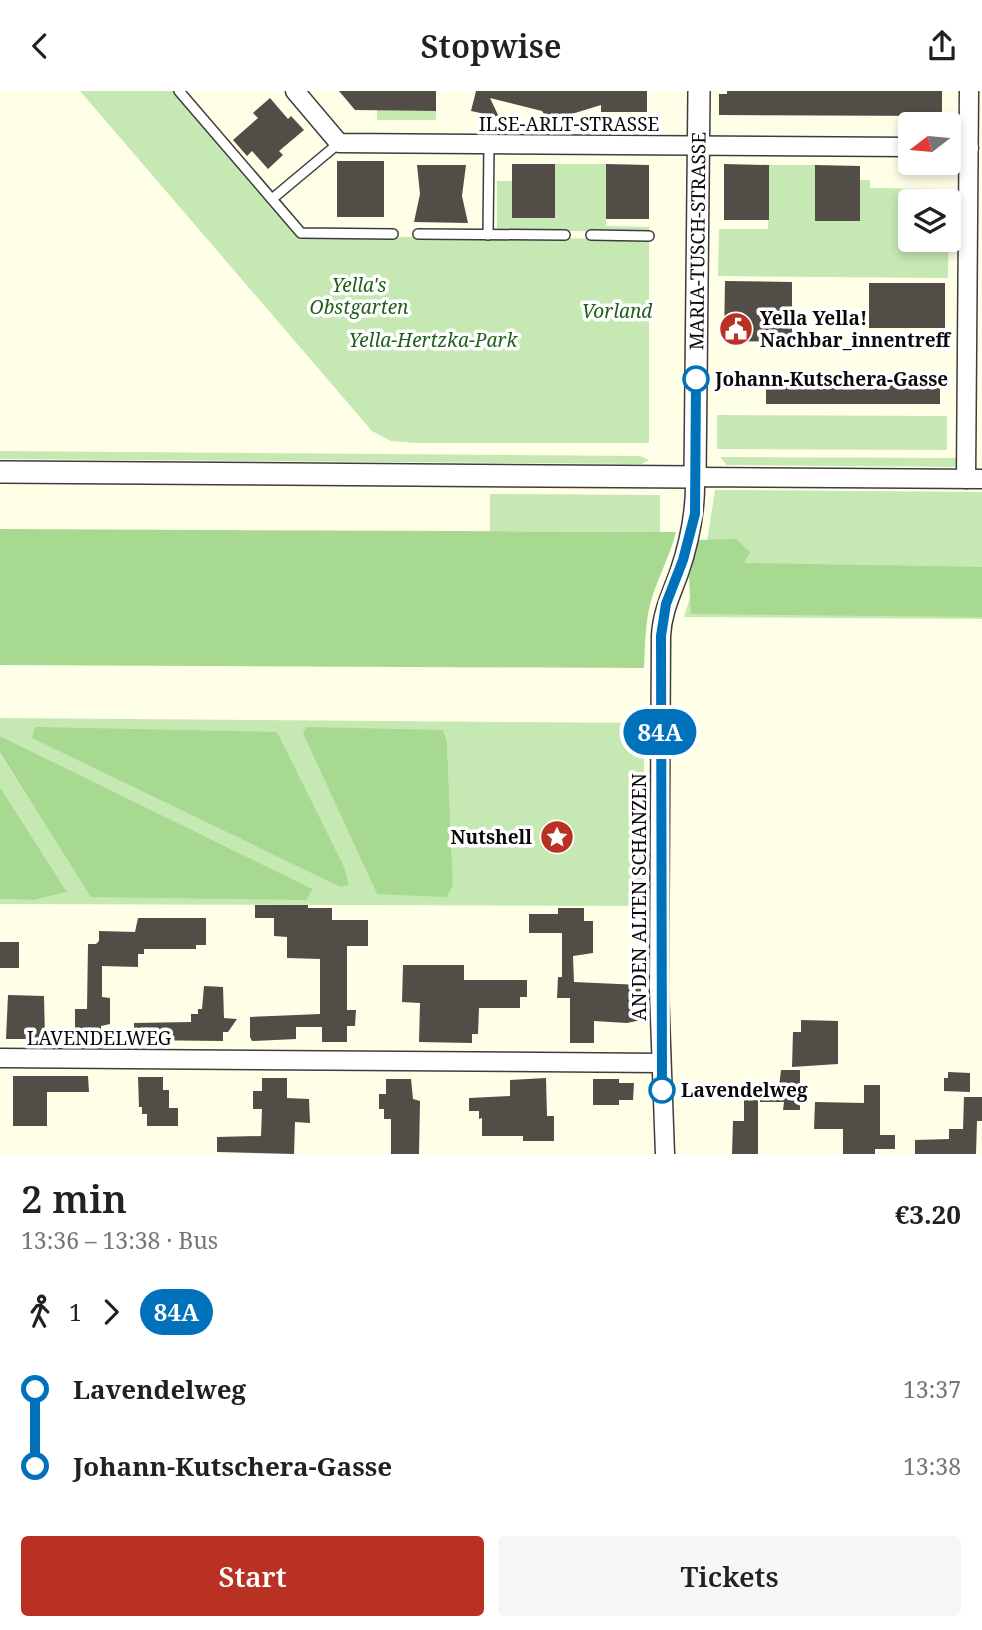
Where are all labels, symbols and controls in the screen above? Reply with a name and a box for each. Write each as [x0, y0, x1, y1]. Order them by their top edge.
text: Stopwise [420, 24, 562, 67]
icon: back [21, 27, 59, 65]
icon: share [923, 27, 961, 65]
street label: ILSE-ARLT-STRASSE [479, 111, 660, 137]
north arrow [898, 112, 961, 175]
map controls [898, 112, 961, 252]
street label: MARIA-TUSCH-STRASSE [683, 132, 712, 350]
button: layers [898, 189, 961, 252]
park label: Yella's Obstgarten [310, 272, 409, 320]
park label: Vorland [582, 298, 653, 324]
place label: Yella Yella! Nachbar_innentreff [760, 305, 952, 353]
public building icon: Yella Yella! Nachbar_innentreff [717, 310, 755, 348]
park label: Yella-Hertzka-Park [349, 327, 518, 353]
marker: Johann-Kutschera-Gasse [683, 366, 709, 392]
place label: Johann-Kutschera-Gasse [714, 366, 948, 392]
line badge: 84A [620, 709, 700, 755]
text: 84A [637, 715, 683, 748]
street label: AN DEN ALTEN SCHANZEN [626, 773, 652, 1021]
place icon: Nutshell [538, 818, 576, 856]
place label: Nutshell [451, 824, 532, 850]
street label: LAVENDELWEG [27, 1025, 172, 1051]
marker: Lavendelweg [649, 1077, 675, 1103]
place label: Lavendelweg [681, 1077, 808, 1103]
text: 2 min [21, 1172, 127, 1224]
text: €3.20 [895, 1196, 961, 1232]
text: 13:36 – 13:38 · Bus [21, 1224, 218, 1256]
icon: walk [21, 1293, 59, 1331]
icon: forward [92, 1293, 130, 1331]
text: 84A [154, 1295, 199, 1328]
text: 1 [69, 1296, 82, 1328]
text: Lavendelweg [73, 1371, 246, 1407]
text: 13:37 [903, 1373, 961, 1405]
text: Johann-Kutschera-Gasse [73, 1448, 392, 1484]
text: 13:38 [903, 1450, 961, 1482]
button: Start [21, 1536, 484, 1616]
button: Tickets [498, 1536, 961, 1616]

